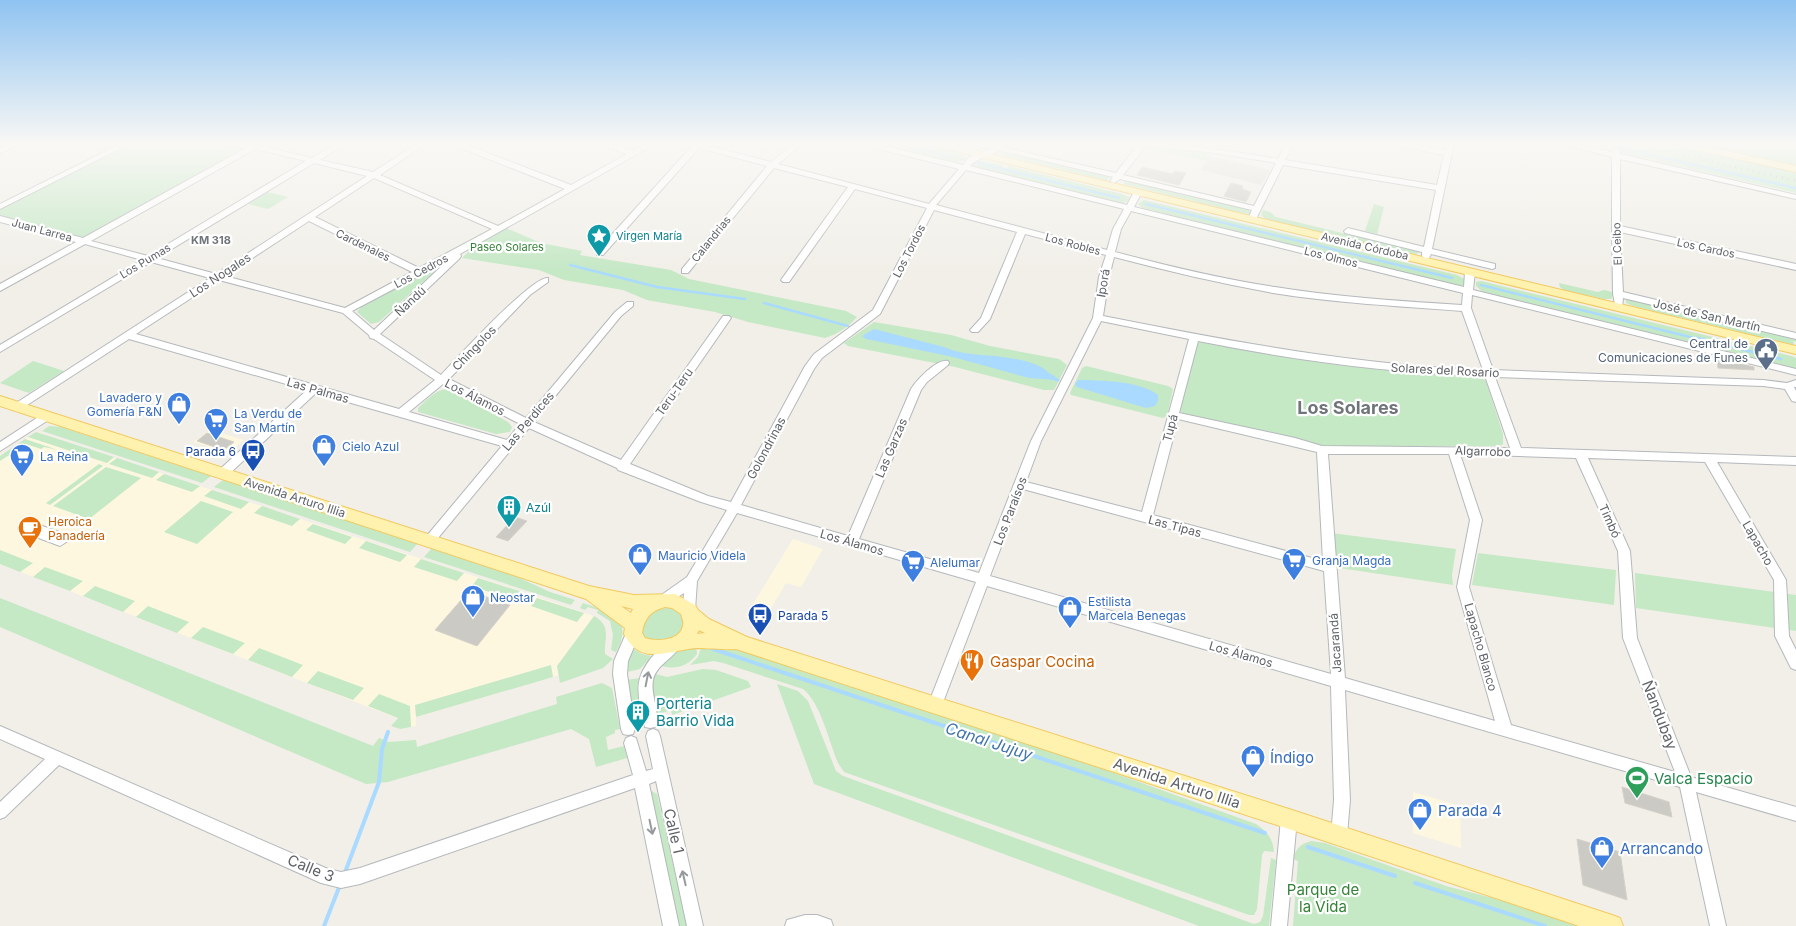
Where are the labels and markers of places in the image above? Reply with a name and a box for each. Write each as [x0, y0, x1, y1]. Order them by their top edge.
place icon: Virgen María [586, 223, 612, 257]
place label: Virgen María [616, 229, 682, 243]
place label: Central de Comunicaciones de Funes [1598, 336, 1748, 365]
public building icon: Central de Comunicaciones de Funes [1753, 337, 1779, 371]
place label: Lavadero y Gomería F&N [87, 390, 162, 419]
shop icon: Lavadero y Gomería F&N [166, 391, 192, 425]
place label: La Verdu de San Martín [234, 406, 302, 435]
supermarket icon: La Verdu de San Martín [203, 407, 229, 441]
shop icon: Cielo Azul [311, 433, 337, 467]
bus stop icon: Parada 6 [240, 438, 266, 472]
place label: Cielo Azul [342, 439, 399, 454]
supermarket icon: La Reina [9, 443, 35, 477]
place label: Parada 6 [185, 444, 236, 459]
place label: La Reina [40, 449, 88, 464]
building icon: Azúl [496, 494, 522, 528]
place label: Azúl [526, 500, 551, 515]
place label: Heroica Panadería [48, 514, 105, 543]
cafe icon: Heroica Panadería [17, 515, 43, 549]
shop icon: Mauricio Videla [627, 542, 653, 576]
supermarket icon: Granja Magda [1281, 547, 1307, 581]
place label: Mauricio Videla [658, 548, 746, 563]
supermarket icon: Alelumar [900, 549, 926, 583]
place label: Granja Magda [1312, 553, 1391, 568]
place label: Alelumar [930, 555, 980, 570]
shop icon: Neostar [460, 584, 486, 618]
place label: Neostar [490, 590, 535, 605]
place label: Estilista Marcela Benegas [1088, 594, 1186, 623]
shop icon: Estilista Marcela Benegas [1057, 595, 1083, 629]
bus stop icon: Parada 5 [747, 602, 773, 636]
place label: Parada 5 [778, 608, 828, 623]
restaurant icon: Gaspar Cocina [959, 648, 985, 682]
place label: Gaspar Cocina [990, 652, 1095, 671]
place label: Porteria Barrio Vida [656, 694, 734, 730]
building icon: Porteria Barrio Vida [625, 699, 651, 733]
shop icon: Índigo [1240, 744, 1266, 778]
place label: Índigo [1270, 748, 1314, 767]
sports icon: Valca Espacio [1624, 765, 1650, 799]
place label: Valca Espacio [1654, 769, 1753, 788]
shop icon: Parada 4 [1407, 797, 1433, 831]
place label: Parada 4 [1438, 801, 1502, 820]
shop icon: Arrancando [1589, 835, 1615, 869]
place label: Arrancando [1620, 839, 1703, 858]

